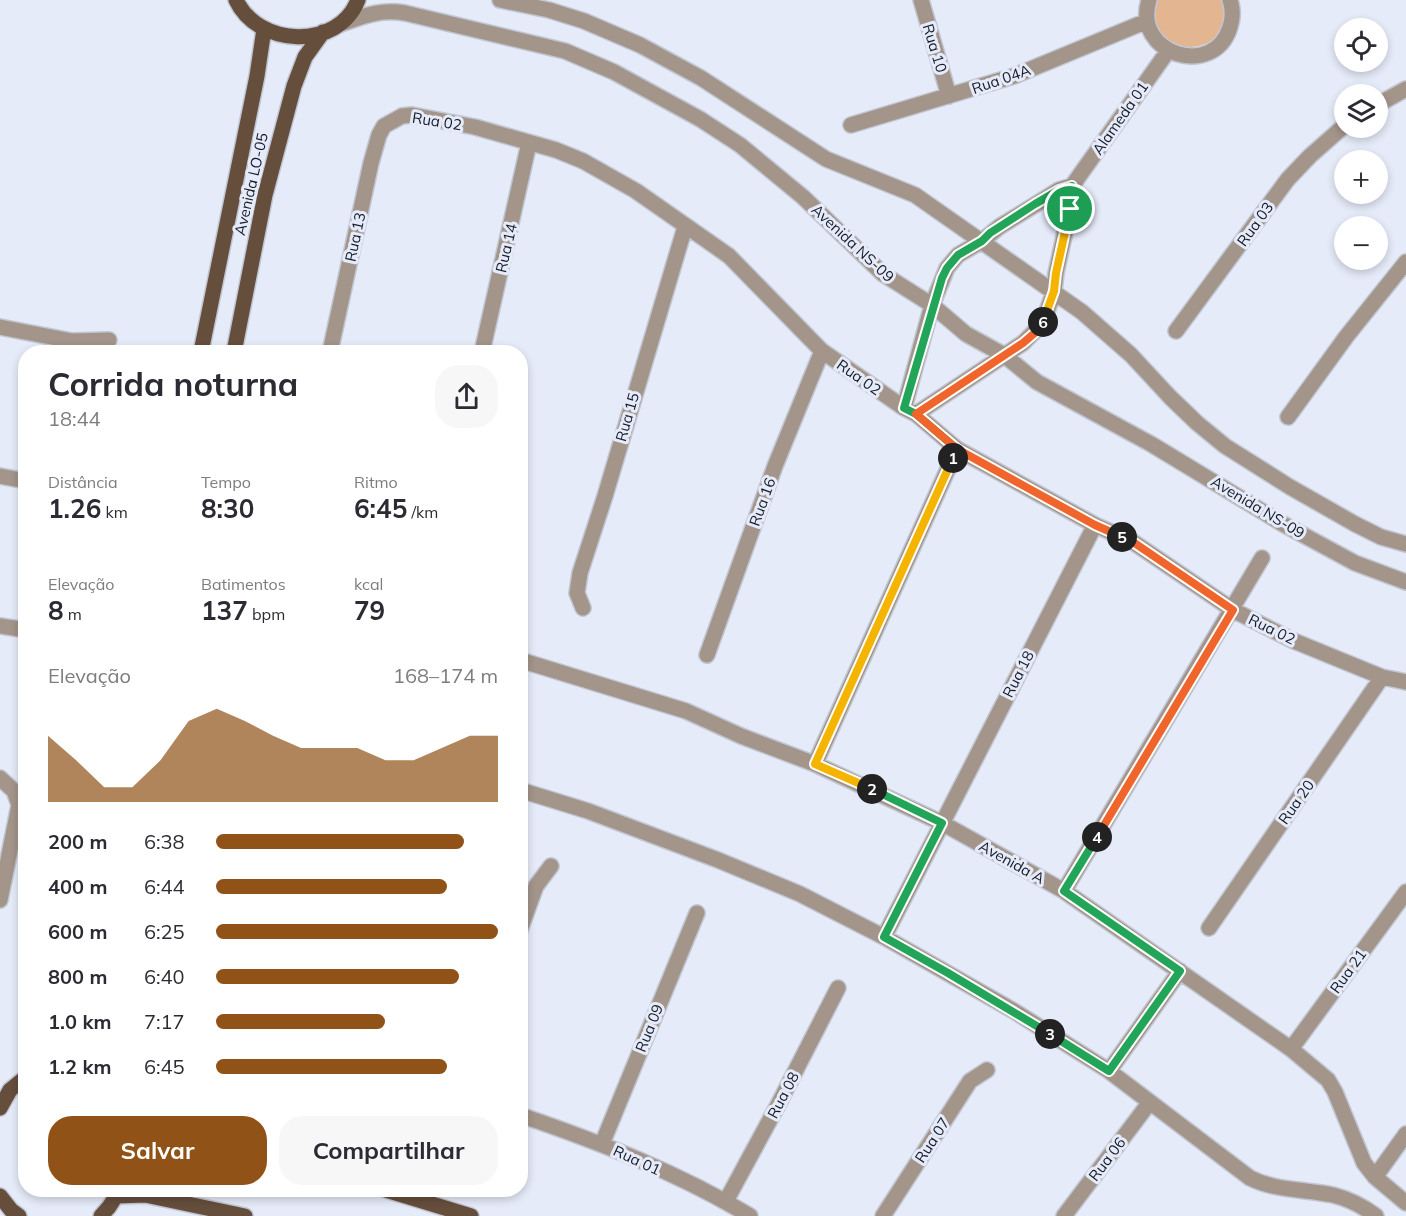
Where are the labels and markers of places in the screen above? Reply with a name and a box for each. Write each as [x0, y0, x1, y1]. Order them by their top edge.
pin [1044, 183, 1095, 234]
pin: 6 [1028, 307, 1058, 337]
pin: 1 [938, 443, 968, 473]
pin: 5 [1107, 522, 1137, 552]
pin: 2 [857, 774, 887, 804]
pin: 4 [1082, 822, 1112, 852]
pin: 3 [1035, 1019, 1065, 1049]

